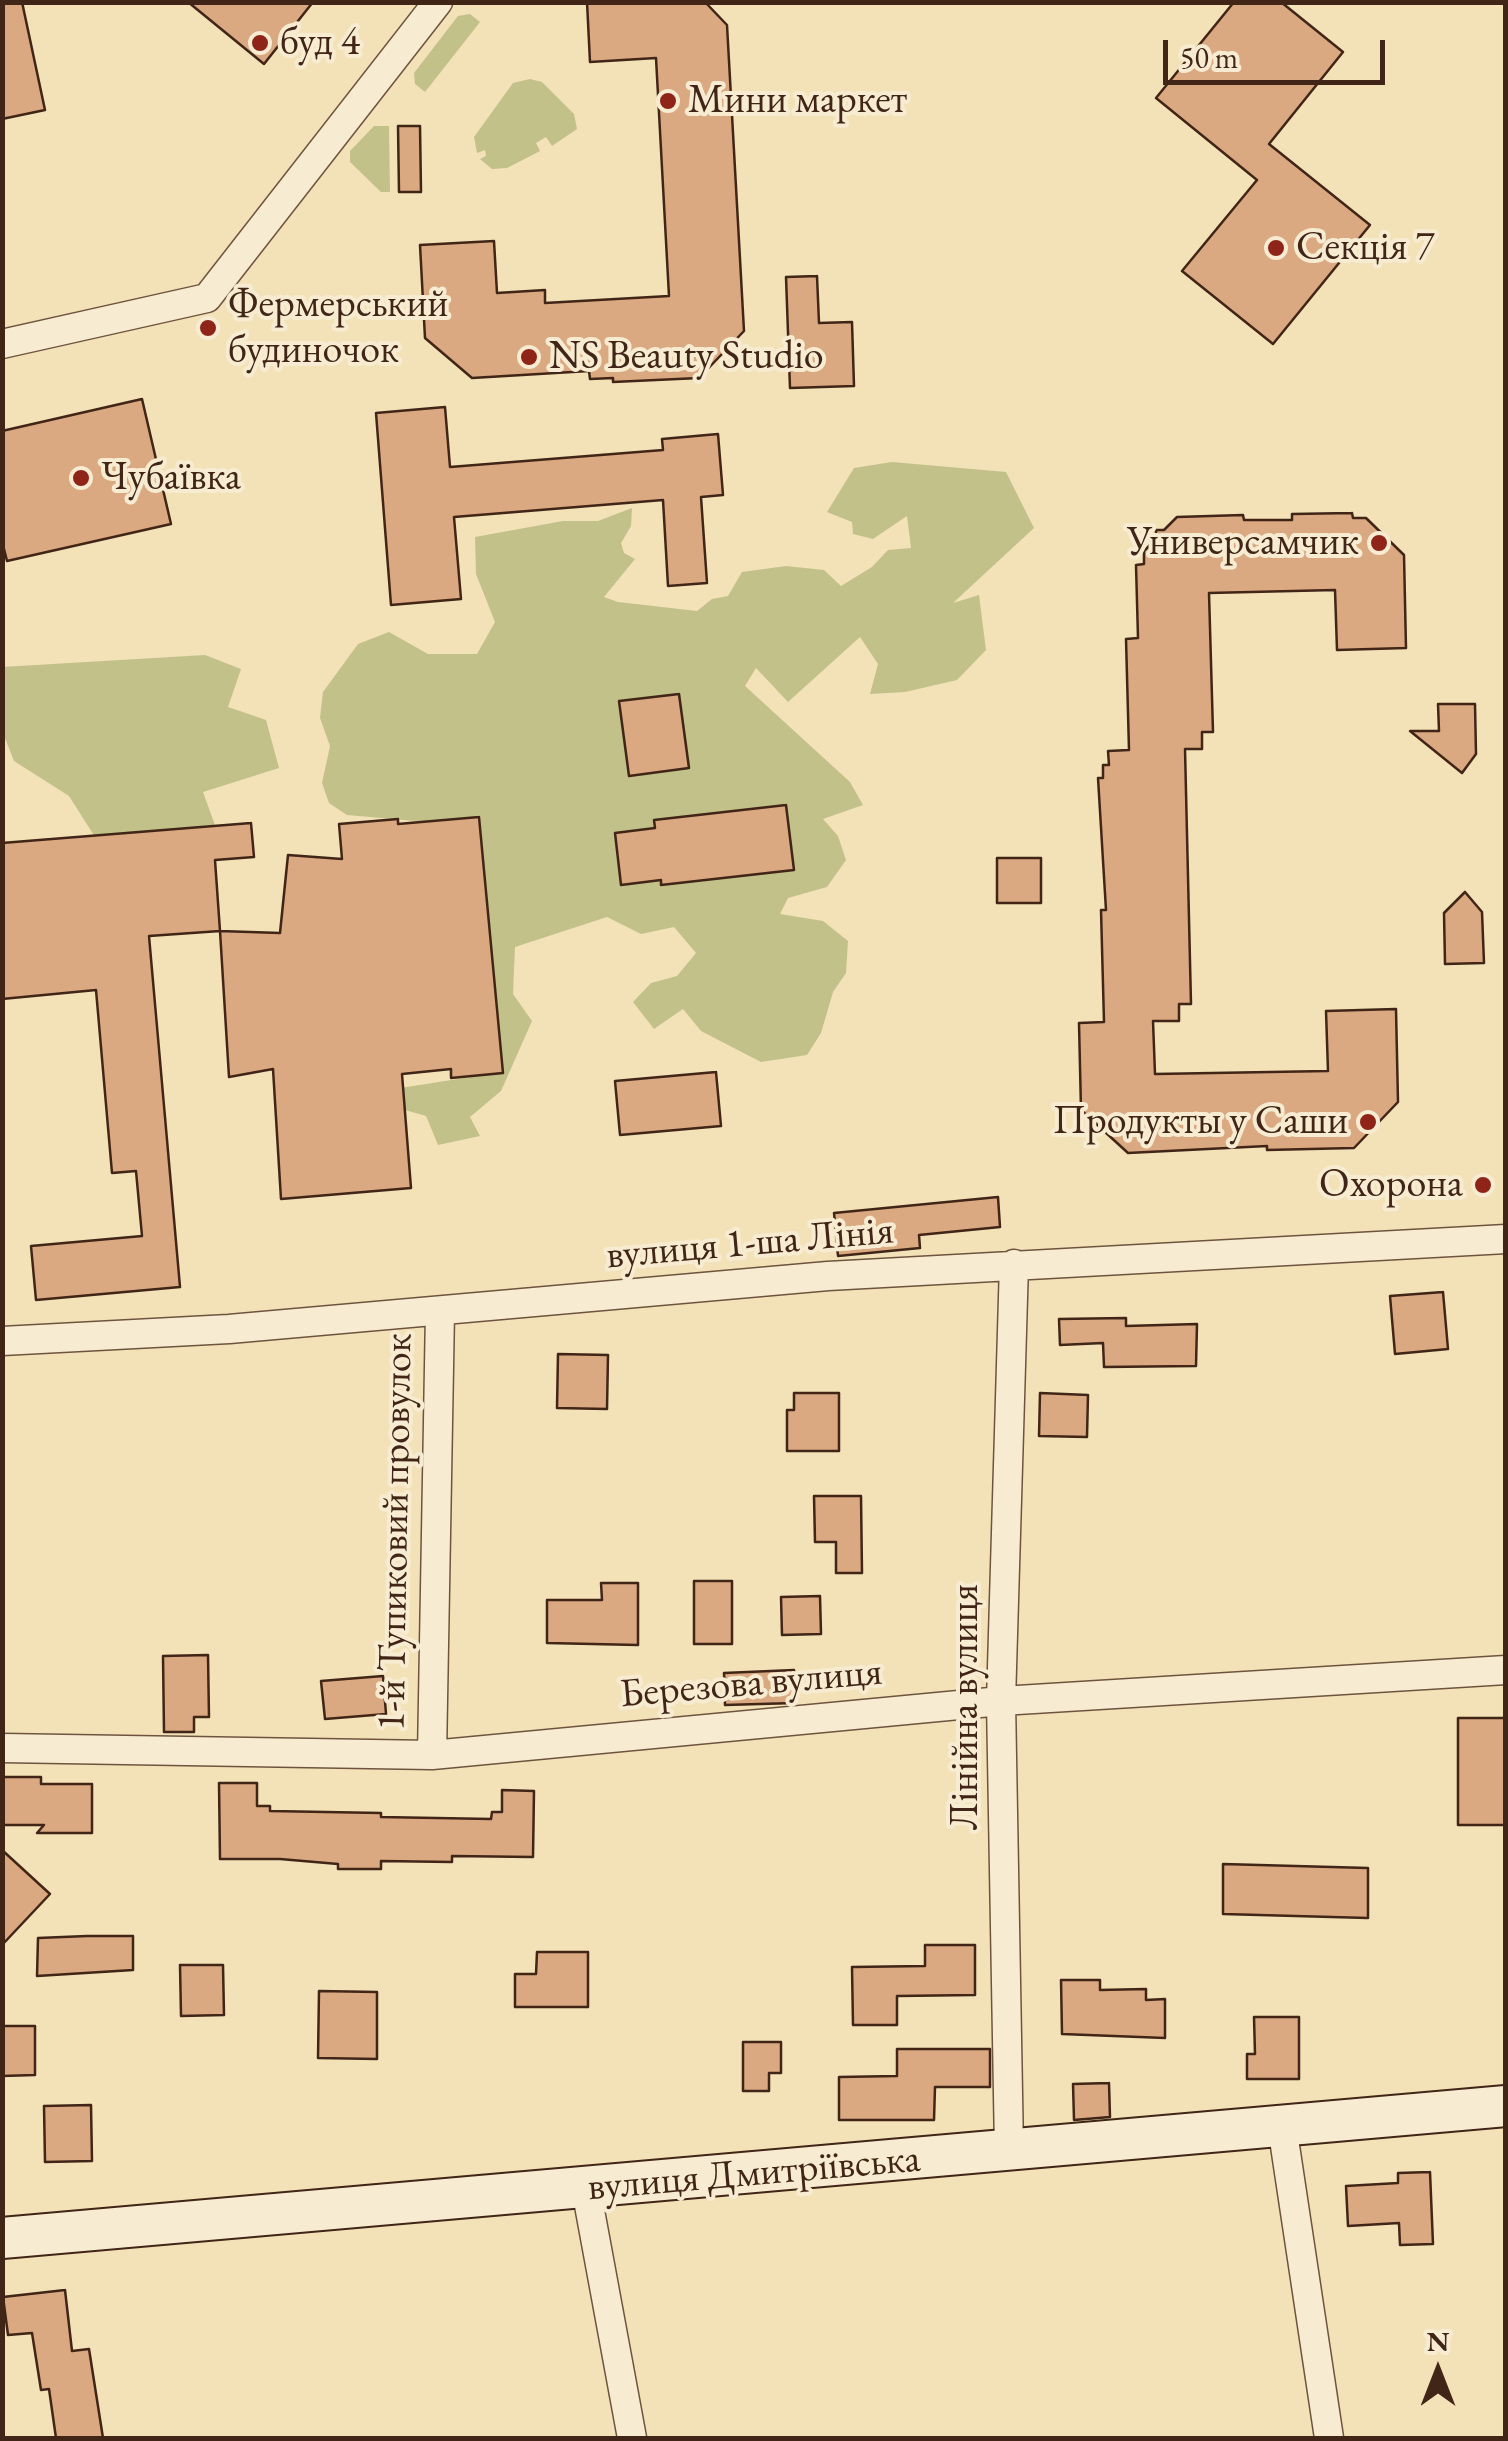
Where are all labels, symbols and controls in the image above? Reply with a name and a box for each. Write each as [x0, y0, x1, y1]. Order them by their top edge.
place label: буд 4 [280, 19, 360, 67]
scale bar [1168, 20, 1390, 82]
marker: буд 4 [249, 32, 271, 54]
text: 50 m [1180, 38, 1238, 77]
place label: Мини маркет [688, 77, 907, 125]
marker: Мини маркет [657, 90, 679, 112]
place label: Секція 7 [1296, 224, 1435, 272]
marker: Секція 7 [1265, 237, 1287, 259]
place label: Фермерський будиночок [228, 281, 448, 375]
marker: Фермерський будиночок [197, 317, 219, 339]
place label: NS Beauty Studio [549, 333, 824, 381]
marker: NS Beauty Studio [518, 346, 540, 368]
place label: Чубаївка [101, 454, 241, 502]
marker: Чубаївка [70, 467, 92, 489]
place label: Универсамчик [1127, 519, 1359, 567]
marker: Универсамчик [1368, 532, 1390, 554]
place label: Продукты у Саши [1053, 1098, 1348, 1146]
marker: Продукты у Саши [1357, 1111, 1379, 1133]
place label: Охорона [1319, 1161, 1463, 1209]
marker: Охорона [1472, 1174, 1494, 1196]
street label: вулиця 1-ша Лінія [604, 1208, 896, 1280]
street label: 1-й Тупиковий провулок [369, 1333, 423, 1731]
street label: Лінійна вулиця [942, 1584, 990, 1830]
street label: Березова вулиця [618, 1649, 884, 1719]
street label: вулиця Дмитріївська [586, 2136, 922, 2212]
north arrow [1388, 2321, 1488, 2421]
text: N [1427, 2323, 1449, 2359]

